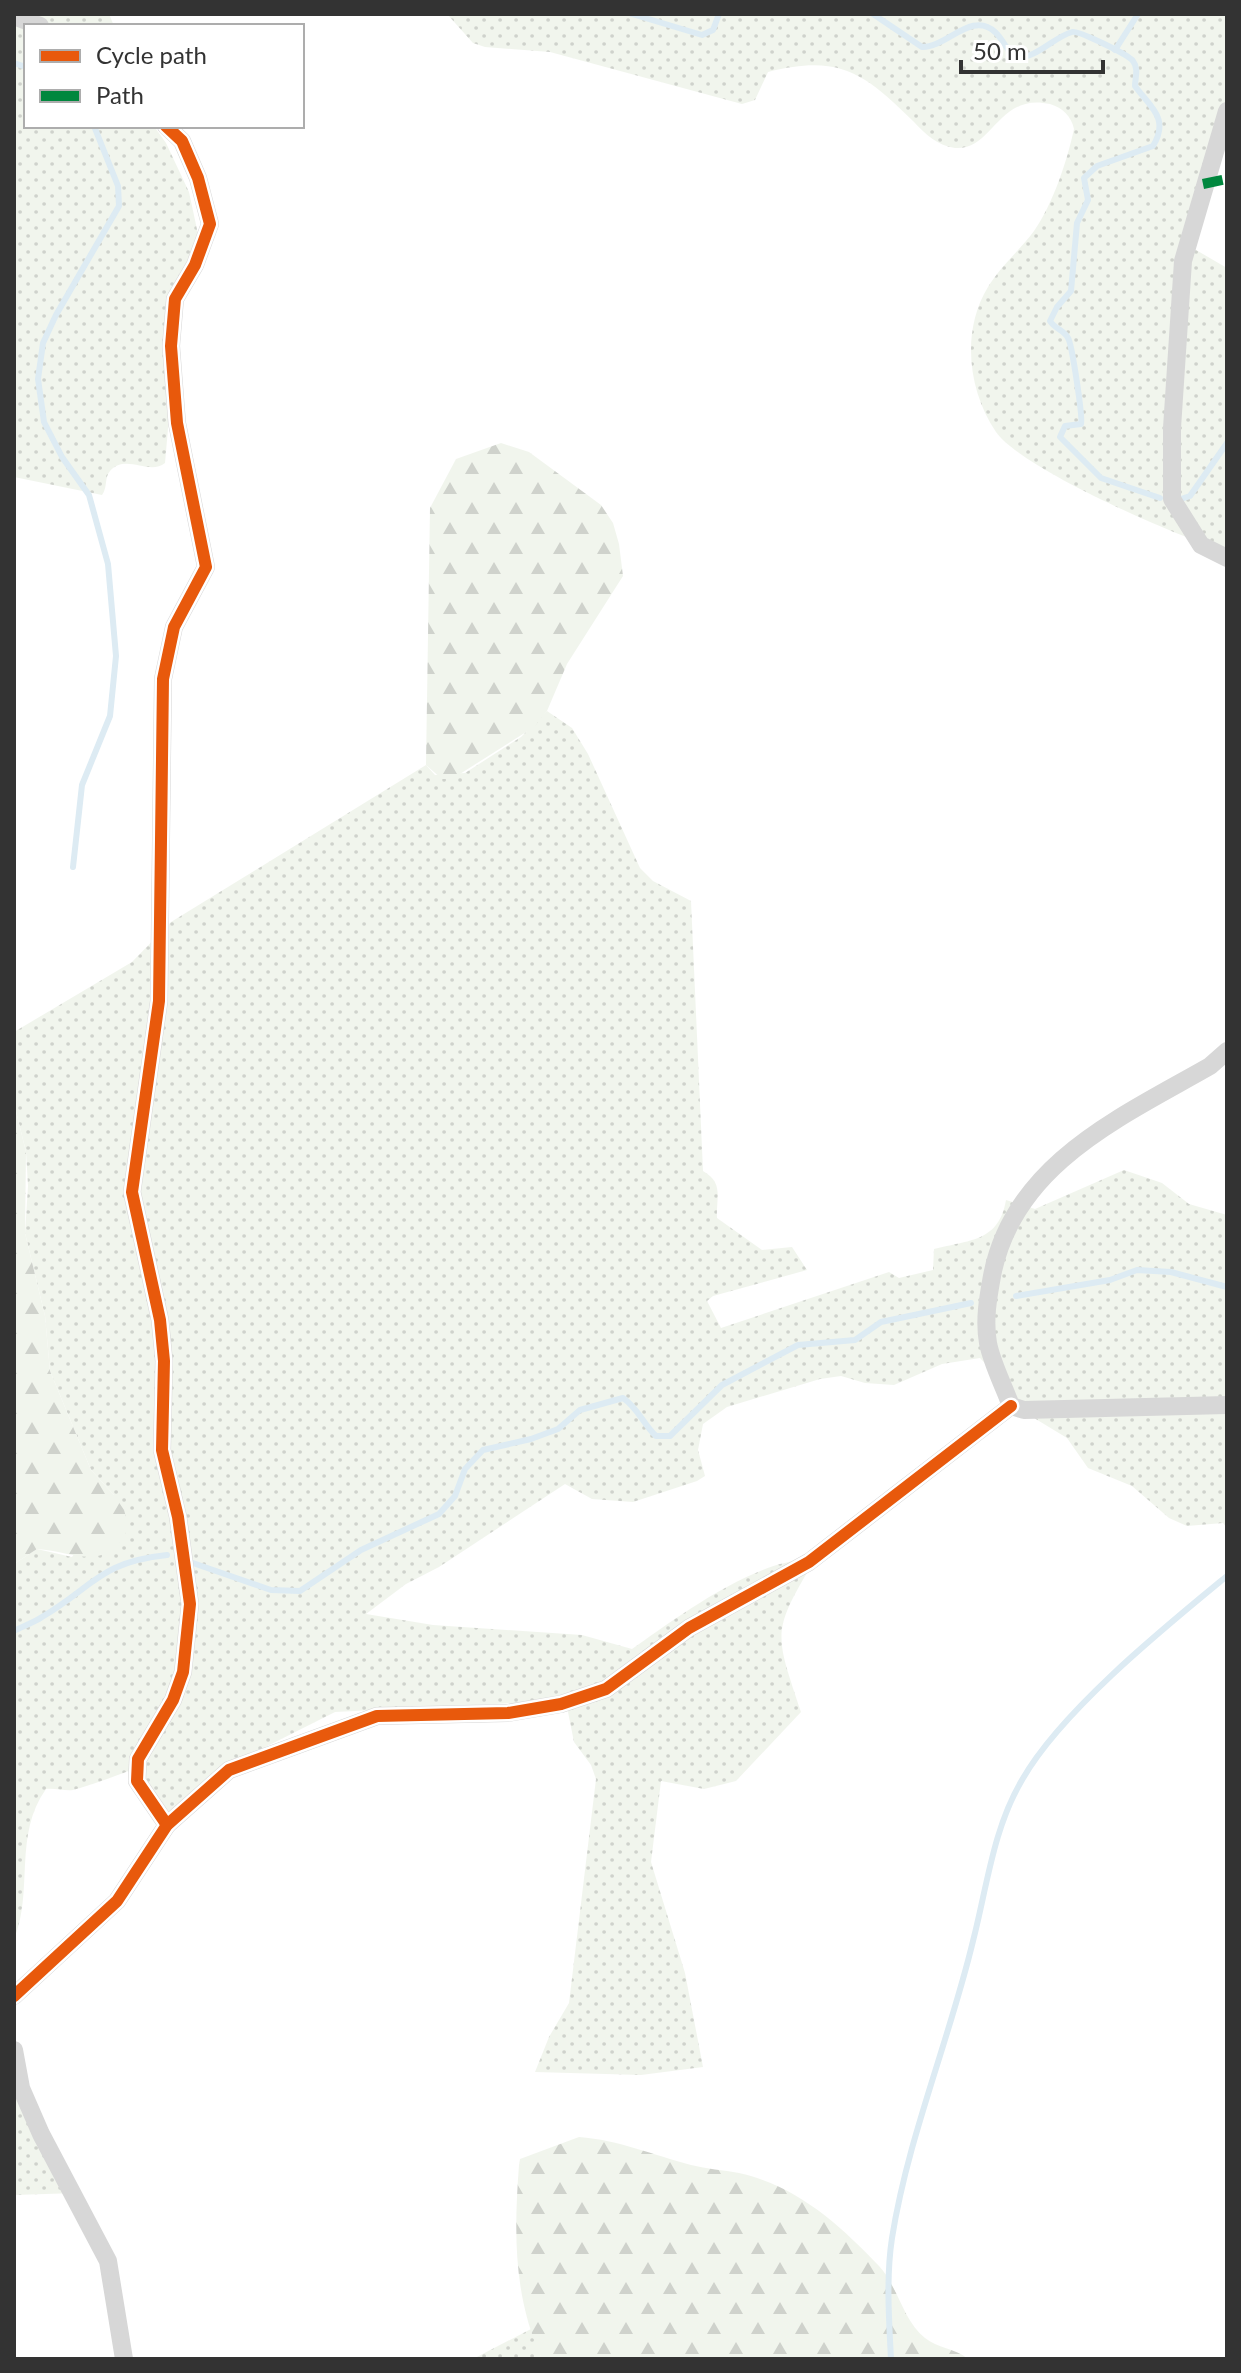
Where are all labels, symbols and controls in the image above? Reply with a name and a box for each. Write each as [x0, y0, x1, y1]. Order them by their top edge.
legend [24, 24, 304, 128]
scale bar [961, 24, 1103, 74]
text: 50 m [973, 36, 1027, 65]
text: Cycle path [96, 40, 207, 69]
text: Path [96, 80, 144, 109]

